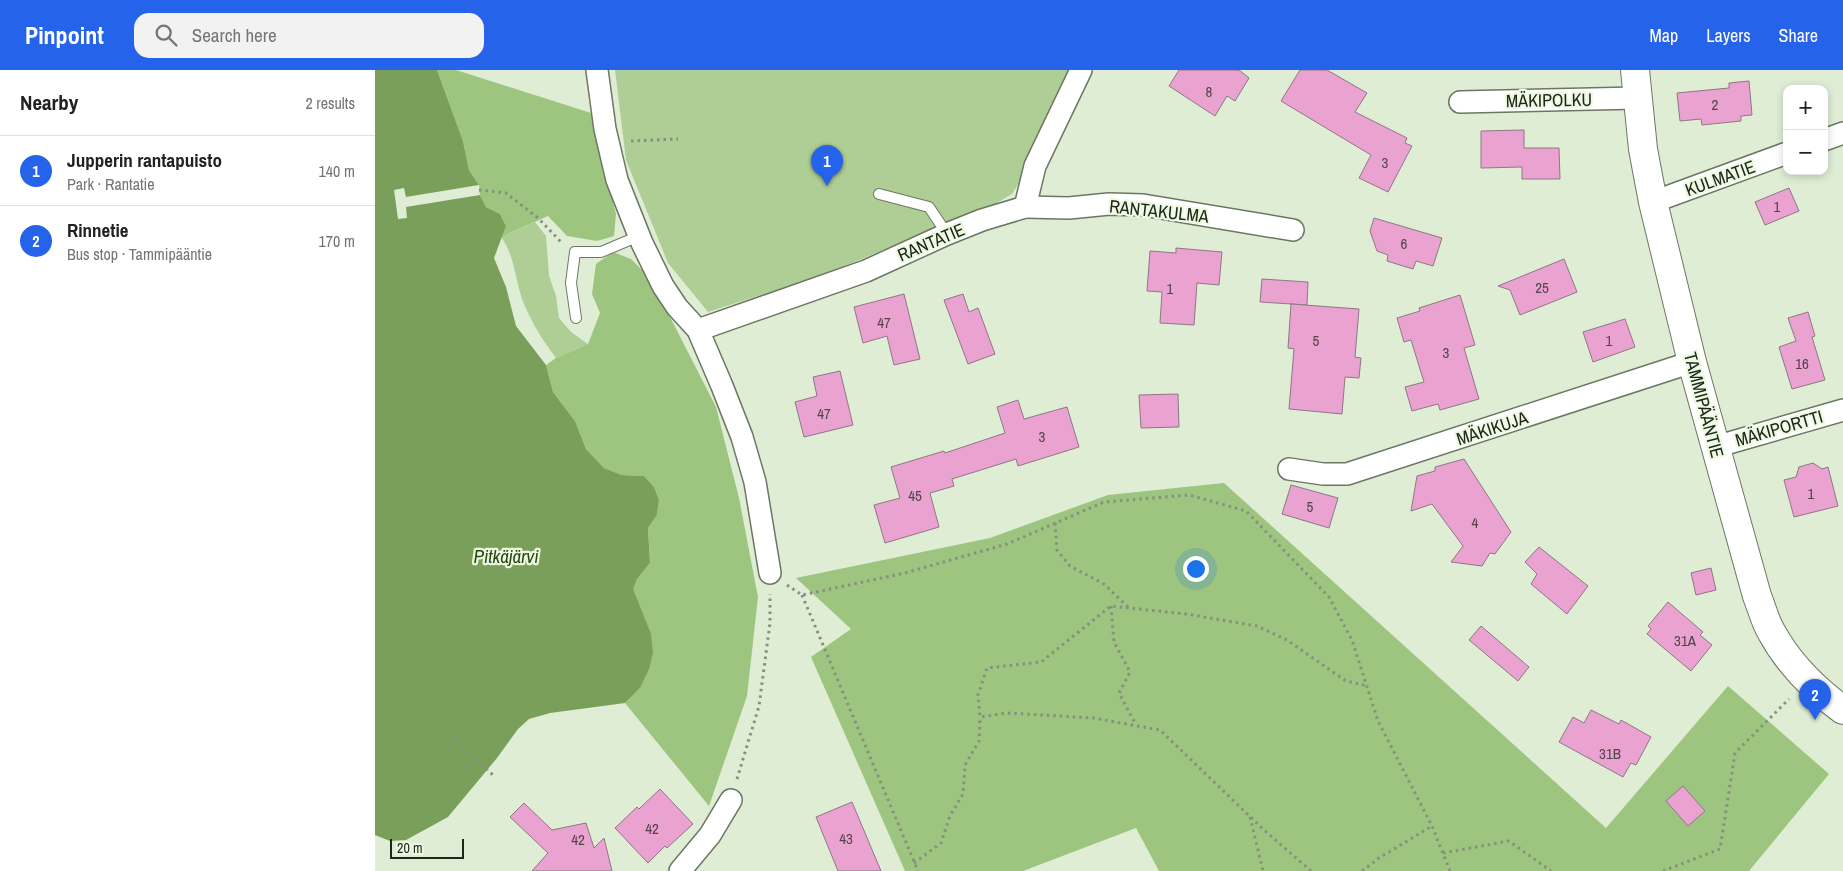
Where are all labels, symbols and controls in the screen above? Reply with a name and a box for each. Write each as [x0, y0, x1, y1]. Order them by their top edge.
search box [134, 13, 484, 58]
text: Pinpoint [25, 19, 104, 51]
icon: search [152, 21, 180, 49]
text: Search here [192, 22, 277, 48]
text: Map [1650, 23, 1678, 48]
text: Layers [1706, 23, 1751, 48]
text: Share [1779, 23, 1818, 48]
house number: 8 [1206, 81, 1213, 102]
map controls [1783, 85, 1828, 175]
button: + [1783, 85, 1828, 130]
street label: MÄKIPOLKU [1506, 87, 1592, 113]
text: Nearby [20, 88, 78, 117]
text: 2 results [305, 92, 355, 114]
house number: 2 [1712, 94, 1719, 115]
button: − [1783, 130, 1828, 175]
pin: 1 [811, 145, 843, 186]
text: Jupperin rantapuisto [67, 147, 222, 173]
house number: 3 [1382, 152, 1389, 173]
street label: KULMATIE [1682, 154, 1758, 202]
text: 1 [32, 160, 40, 182]
text: 140 m [319, 160, 355, 182]
text: Park · Rantatie [67, 173, 155, 195]
street label: RANTAKULMA [1108, 193, 1210, 229]
house number: 1 [1774, 196, 1781, 217]
text: Rinnetie [67, 217, 128, 243]
street label: RANTATIE [894, 217, 968, 267]
text: 2 [32, 230, 40, 252]
text: 170 m [319, 230, 355, 252]
house number: 6 [1401, 233, 1408, 254]
text: Bus stop · Tammipääntie [67, 243, 212, 265]
house number: 25 [1535, 277, 1549, 298]
house number: 1 [1167, 278, 1174, 299]
house number: 47 [877, 312, 891, 333]
house number: 5 [1313, 330, 1320, 351]
house number: 1 [1606, 330, 1613, 351]
house number: 3 [1443, 342, 1450, 363]
street label: TAMMIPÄÄNTIE [1678, 349, 1730, 461]
house number: 16 [1795, 353, 1809, 374]
house number: 47 [817, 403, 831, 424]
street label: MÄKIPORTTI [1732, 404, 1826, 452]
street label: MÄKIKUJA [1453, 405, 1531, 451]
house number: 3 [1039, 426, 1046, 447]
house number: 1 [1808, 483, 1815, 504]
house number: 45 [908, 485, 922, 506]
house number: 5 [1307, 496, 1314, 517]
house number: 4 [1472, 512, 1479, 533]
water label: Pitkäjärvi [474, 543, 539, 569]
your location [1183, 556, 1209, 582]
house number: 31A [1674, 630, 1697, 651]
pin: 2 [1799, 679, 1831, 720]
house number: 31B [1599, 743, 1621, 764]
house number: 42 [645, 818, 659, 839]
house number: 43 [839, 828, 853, 849]
house number: 42 [571, 829, 585, 850]
scale bar [390, 836, 464, 859]
text: 20 m [397, 839, 423, 857]

